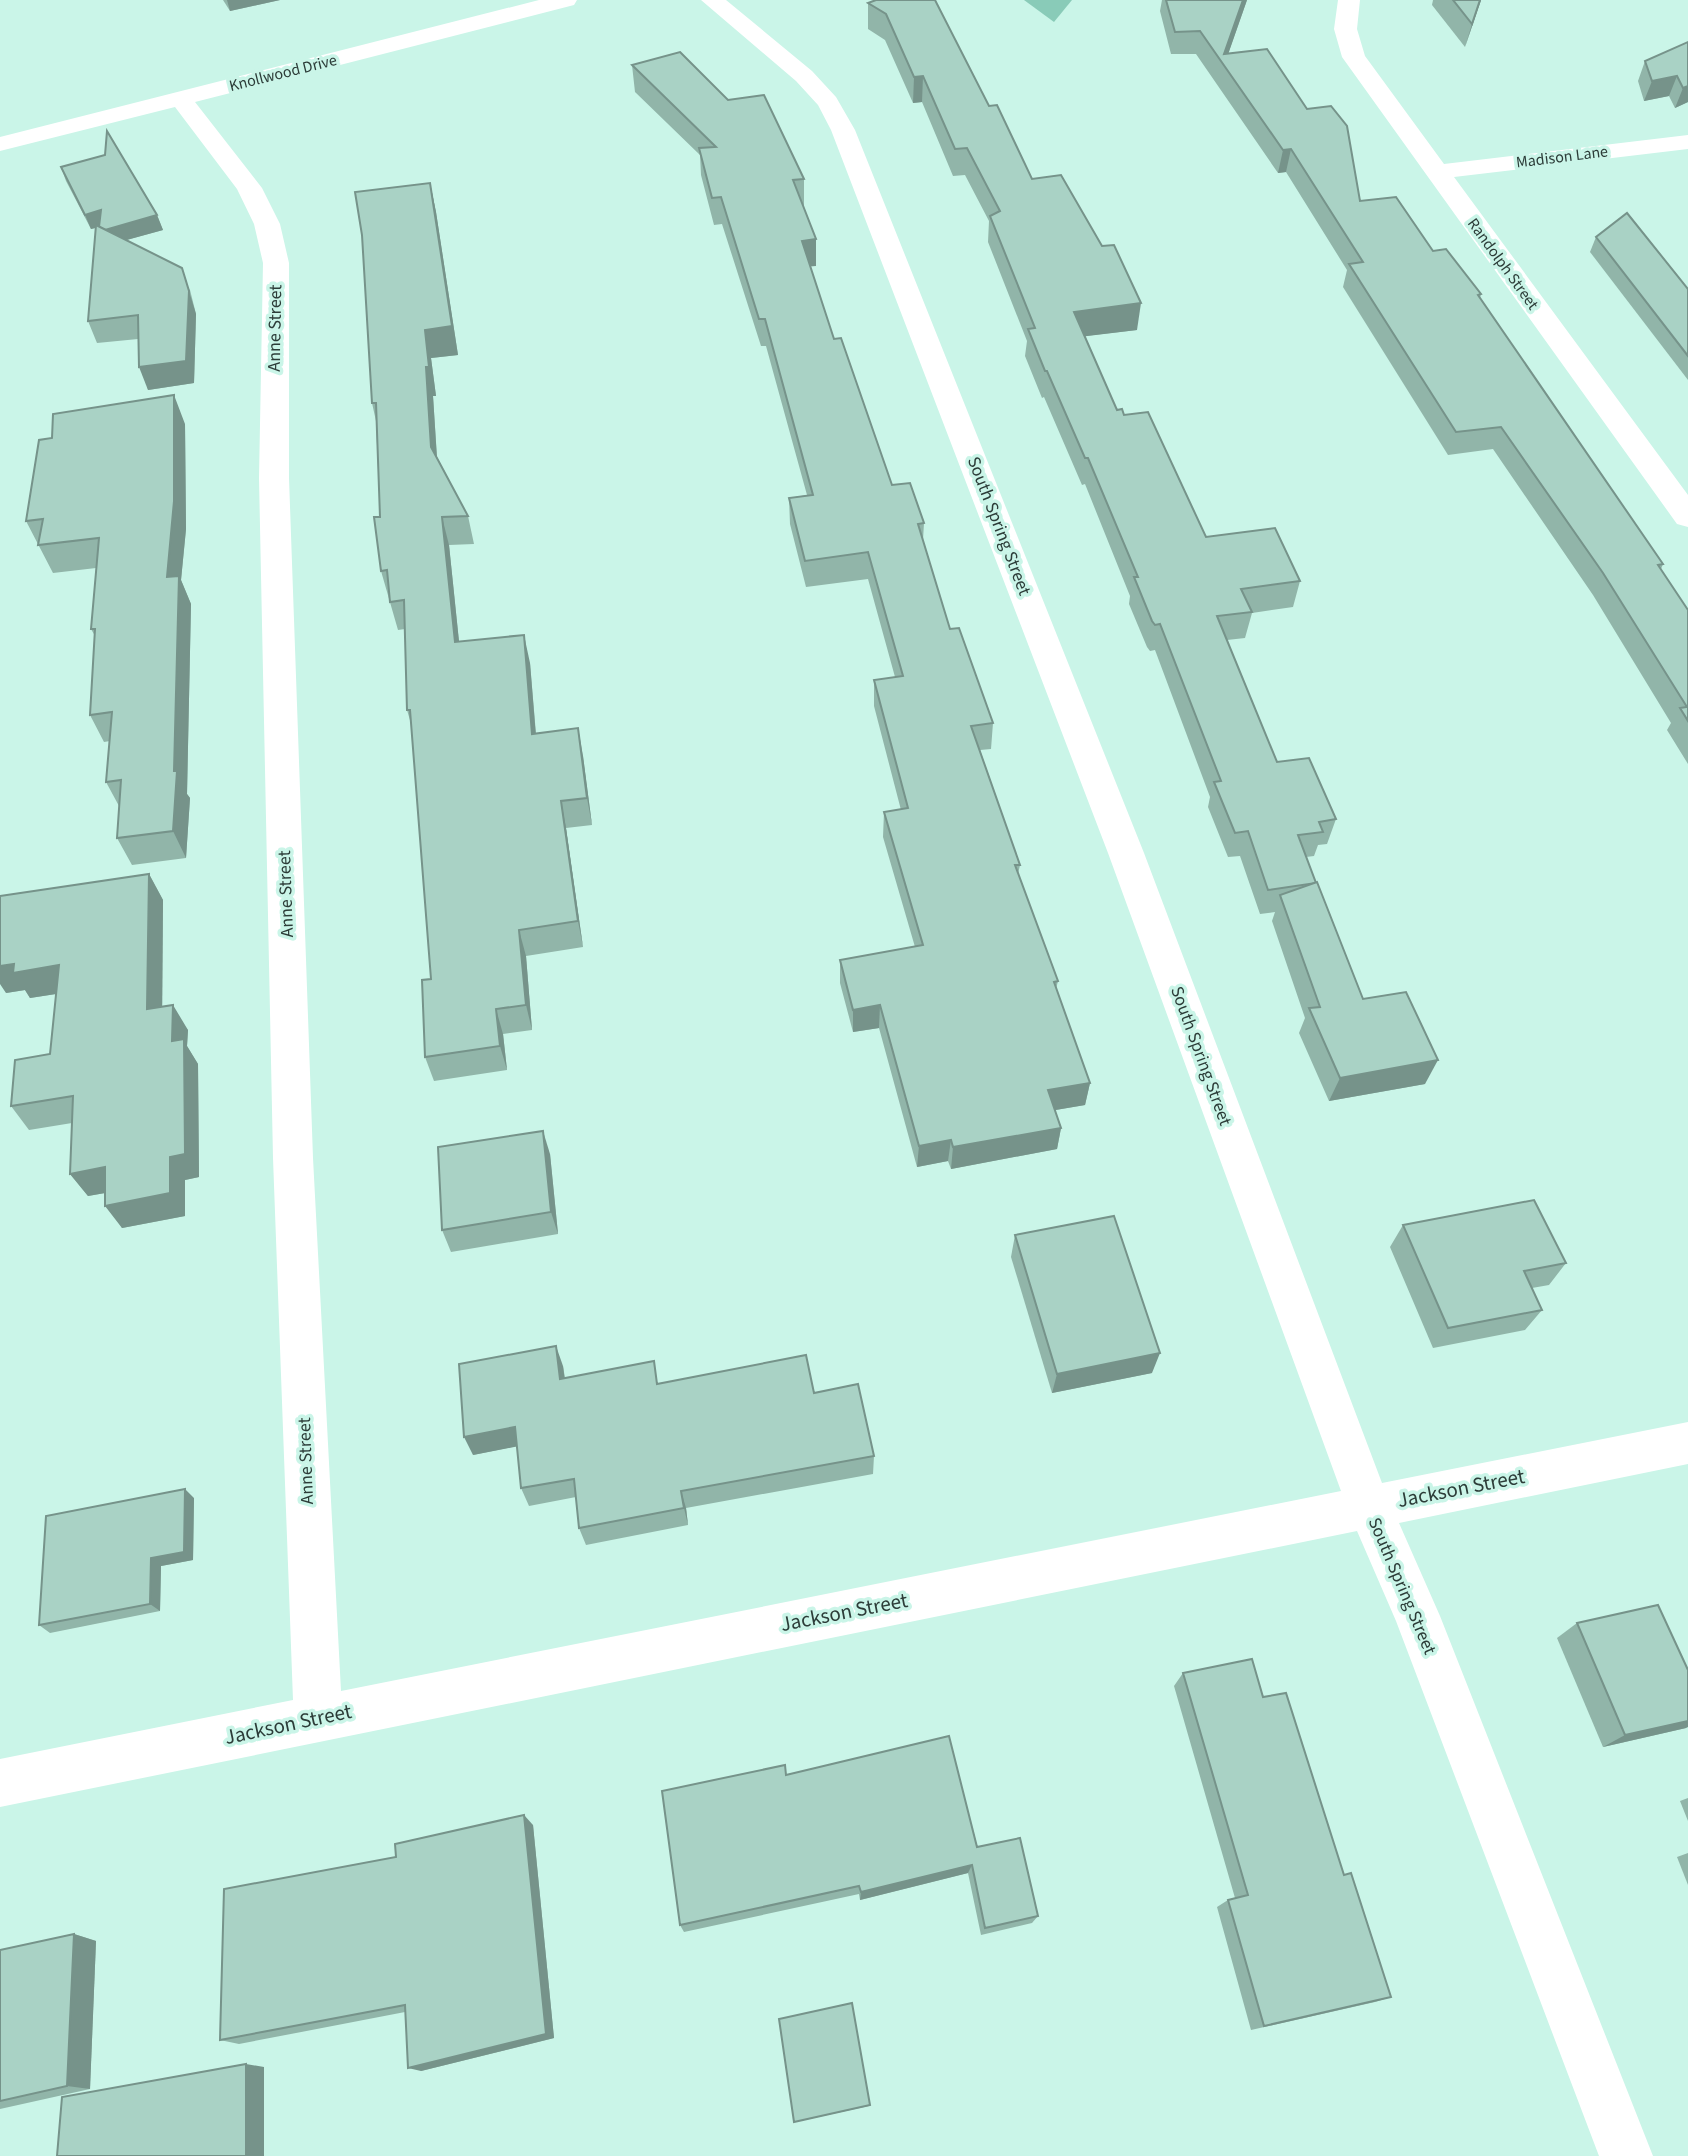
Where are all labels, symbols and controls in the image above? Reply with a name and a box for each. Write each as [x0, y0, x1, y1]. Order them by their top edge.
street label: Knollwood Drive [227, 49, 339, 97]
street label: Madison Lane [1515, 140, 1609, 174]
street label: Randolph Street [1462, 214, 1544, 315]
street label: Anne Street [262, 284, 288, 372]
street label: South Spring Street [961, 453, 1037, 599]
street label: Anne Street [272, 850, 300, 938]
street label: South Spring Street [1164, 983, 1238, 1129]
street label: Anne Street [292, 1417, 320, 1505]
street label: Jackson Street [1395, 1461, 1527, 1515]
street label: South Spring Street [1362, 1514, 1442, 1658]
street label: Jackson Street [778, 1585, 910, 1639]
street label: Jackson Street [222, 1696, 354, 1752]

